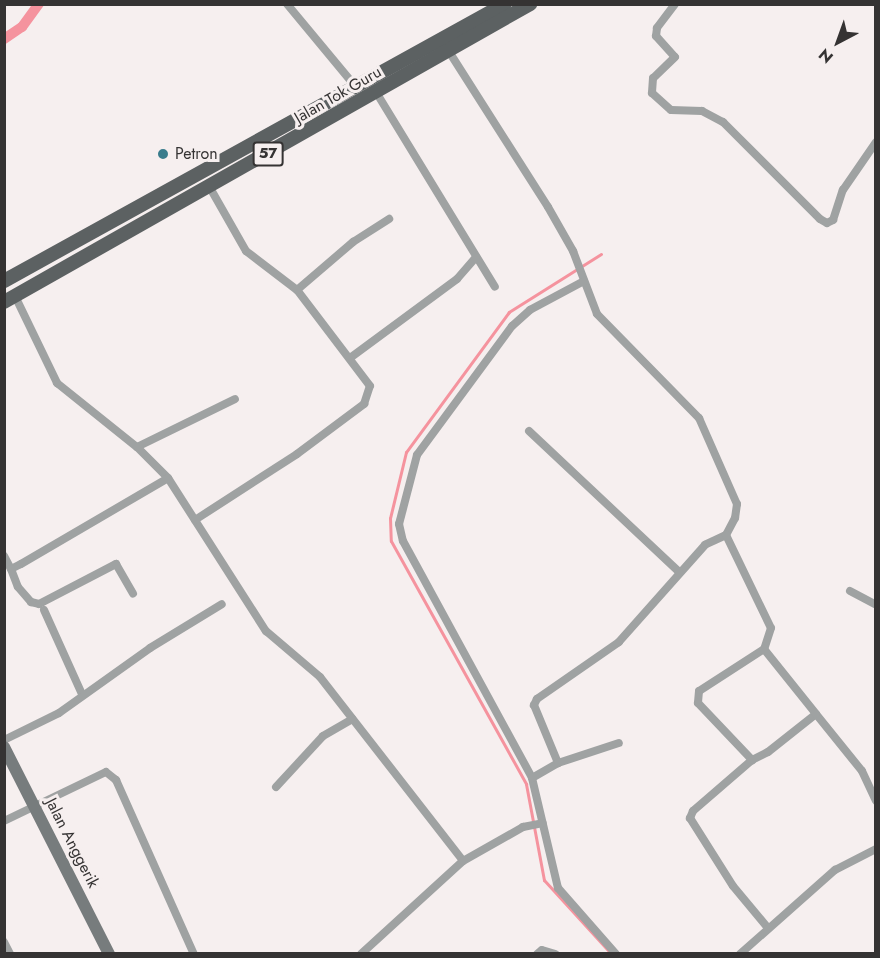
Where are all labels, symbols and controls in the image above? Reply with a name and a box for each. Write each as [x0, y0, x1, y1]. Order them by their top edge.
north arrow [808, 12, 868, 72]
text: N [814, 43, 838, 69]
street label: Jalan Tok Guru [291, 62, 385, 128]
road number: 57 [252, 142, 284, 166]
place label: Petron [175, 144, 218, 164]
marker: Petron [156, 147, 170, 161]
street label: Jalan Anggerik [41, 795, 103, 891]

